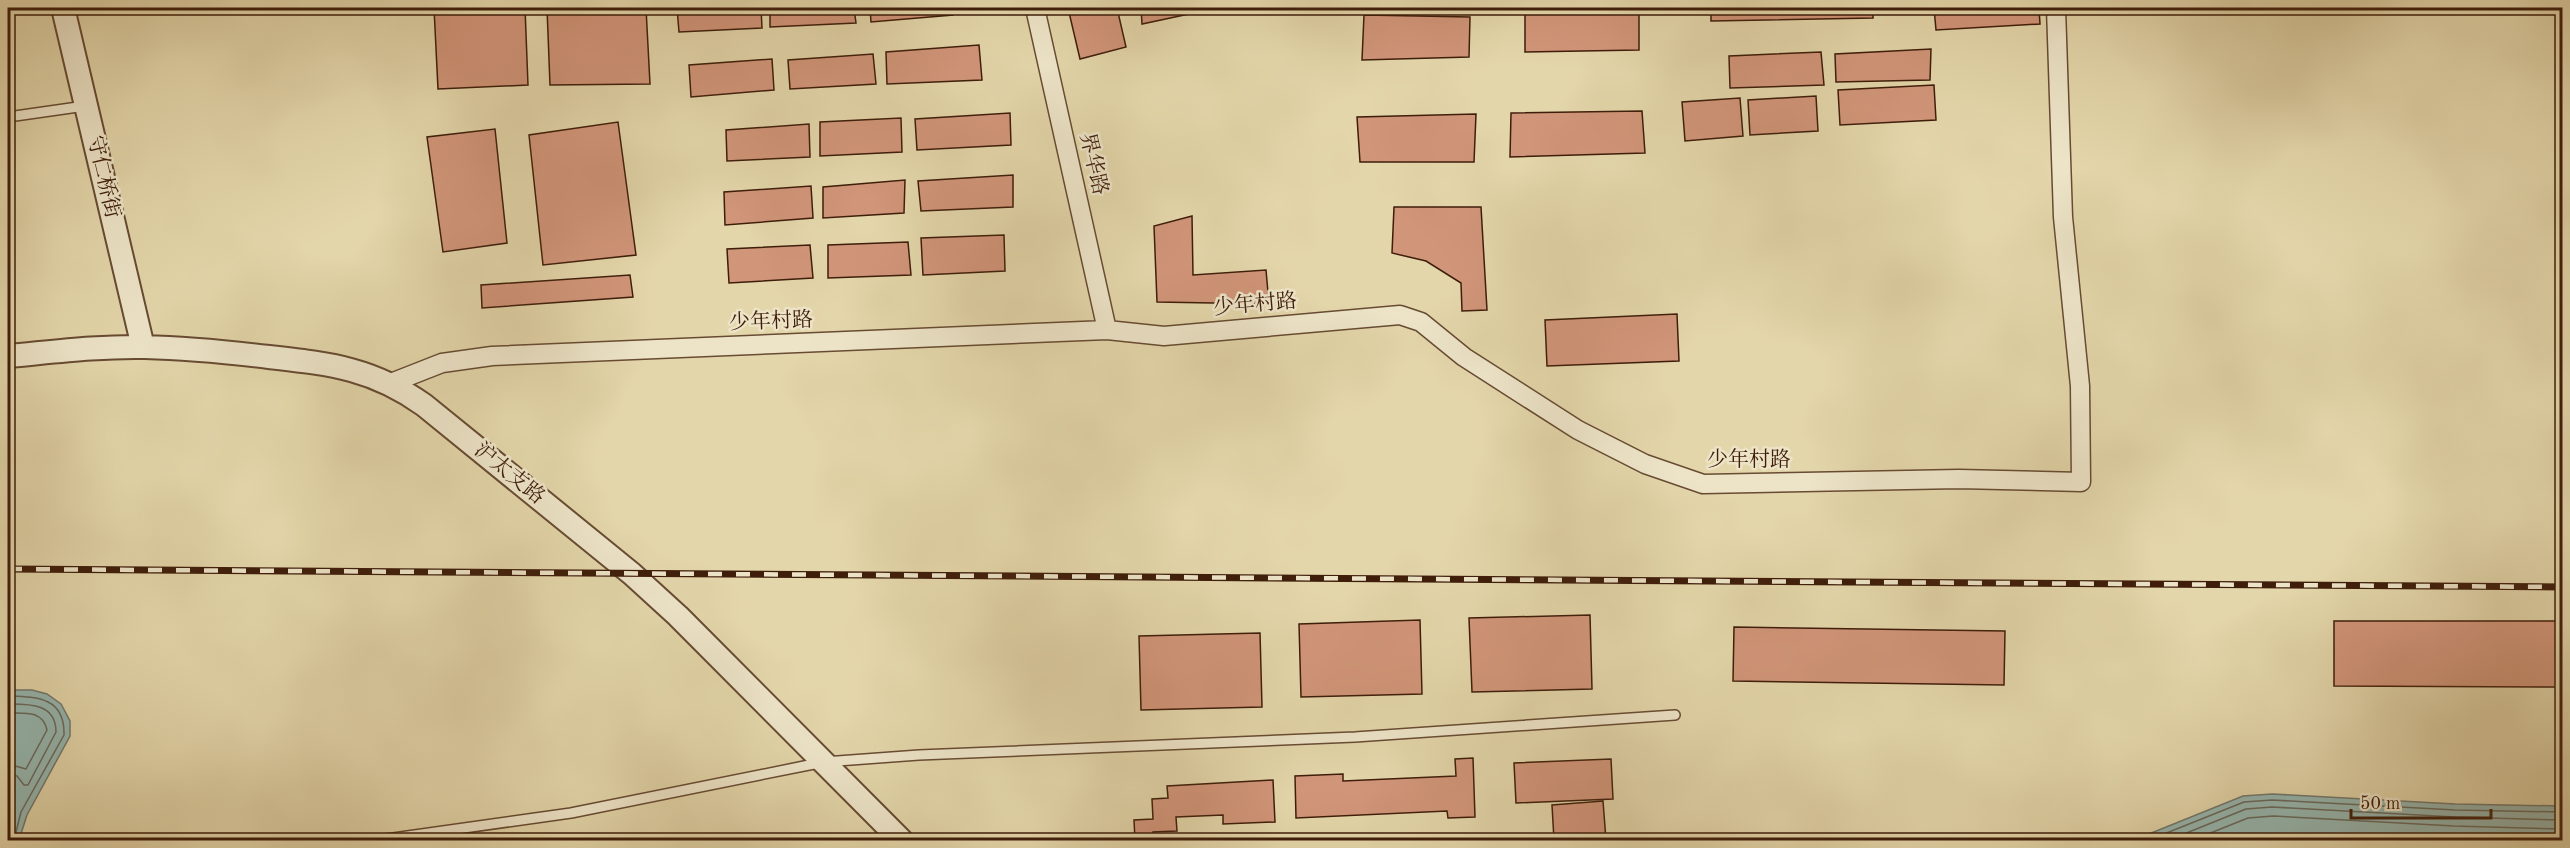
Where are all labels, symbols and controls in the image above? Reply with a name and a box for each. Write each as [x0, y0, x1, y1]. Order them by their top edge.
street label: 界华路 [1076, 130, 1112, 197]
street label: 守仁桥街 [83, 133, 125, 220]
street label: 少年村路 [1212, 288, 1298, 319]
street label: 少年村路 [729, 307, 813, 334]
street label: 沪太支路 [470, 438, 550, 509]
street label: 少年村路 [1707, 447, 1791, 471]
scale bar [2351, 782, 2490, 820]
text: 50 m [2360, 795, 2400, 813]

